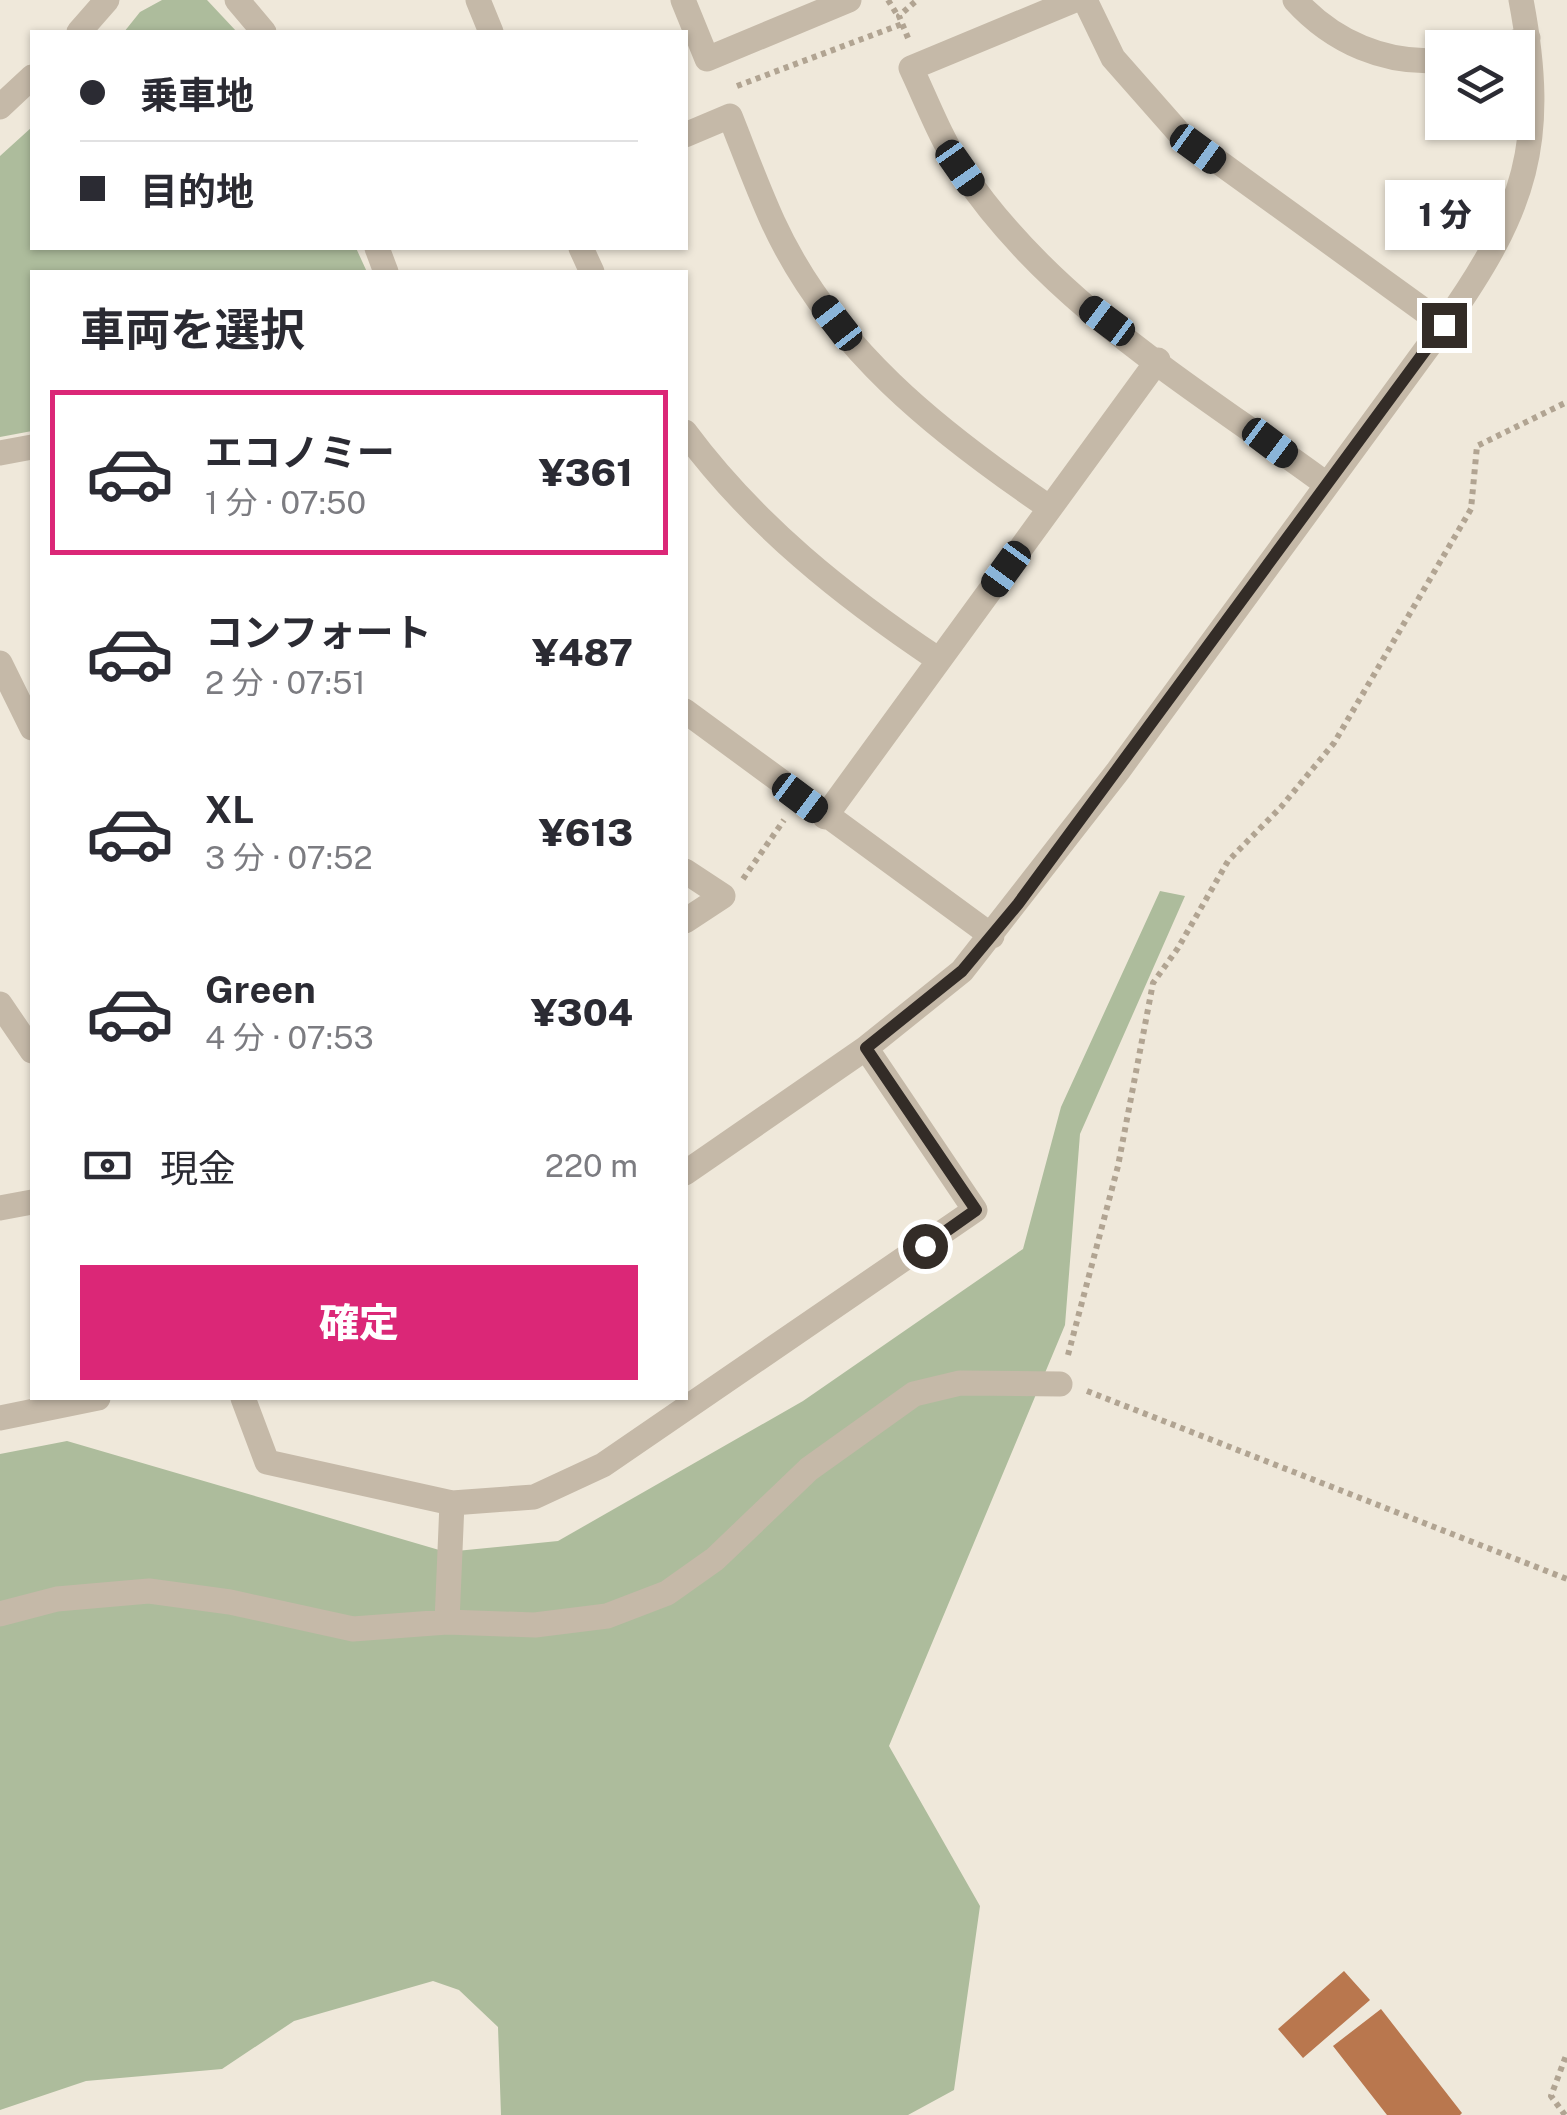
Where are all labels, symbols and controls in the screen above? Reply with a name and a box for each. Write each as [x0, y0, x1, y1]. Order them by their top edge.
map controls [1425, 30, 1535, 140]
button: layers [1425, 30, 1535, 140]
text: 乗車地 [140, 73, 254, 118]
car [1165, 119, 1231, 179]
car [931, 135, 989, 201]
text: 目的地 [140, 169, 254, 214]
callout: 1 分 [1384, 180, 1504, 250]
text: 1 分 [1419, 196, 1472, 233]
car [807, 290, 867, 356]
car [1074, 291, 1140, 351]
text: 車両を選択 [80, 303, 305, 356]
route end [1422, 303, 1467, 348]
car [1237, 413, 1303, 473]
icon: car [85, 428, 175, 518]
text: エコノミー [205, 430, 395, 475]
text: ¥361 [539, 450, 633, 495]
text: 1 分 · 07:50 [205, 484, 366, 521]
car [976, 536, 1036, 602]
icon: car [85, 608, 175, 698]
text: コンフォート [205, 610, 432, 655]
text: ¥487 [532, 630, 633, 675]
text: 2 分 · 07:51 [205, 664, 366, 701]
car [767, 768, 833, 828]
text: XL [205, 787, 254, 832]
icon: car [85, 788, 175, 878]
text: ¥613 [539, 810, 633, 855]
text: 3 分 · 07:52 [205, 839, 373, 876]
text: Green [205, 967, 316, 1012]
icon: car [85, 968, 175, 1058]
text: ¥304 [531, 990, 633, 1035]
text: 4 分 · 07:53 [205, 1019, 374, 1056]
icon: cash [80, 1138, 135, 1193]
text: 現金 [160, 1146, 236, 1191]
text: 220 m [545, 1147, 638, 1184]
route start [903, 1224, 948, 1269]
button: 確定 [80, 1265, 638, 1380]

